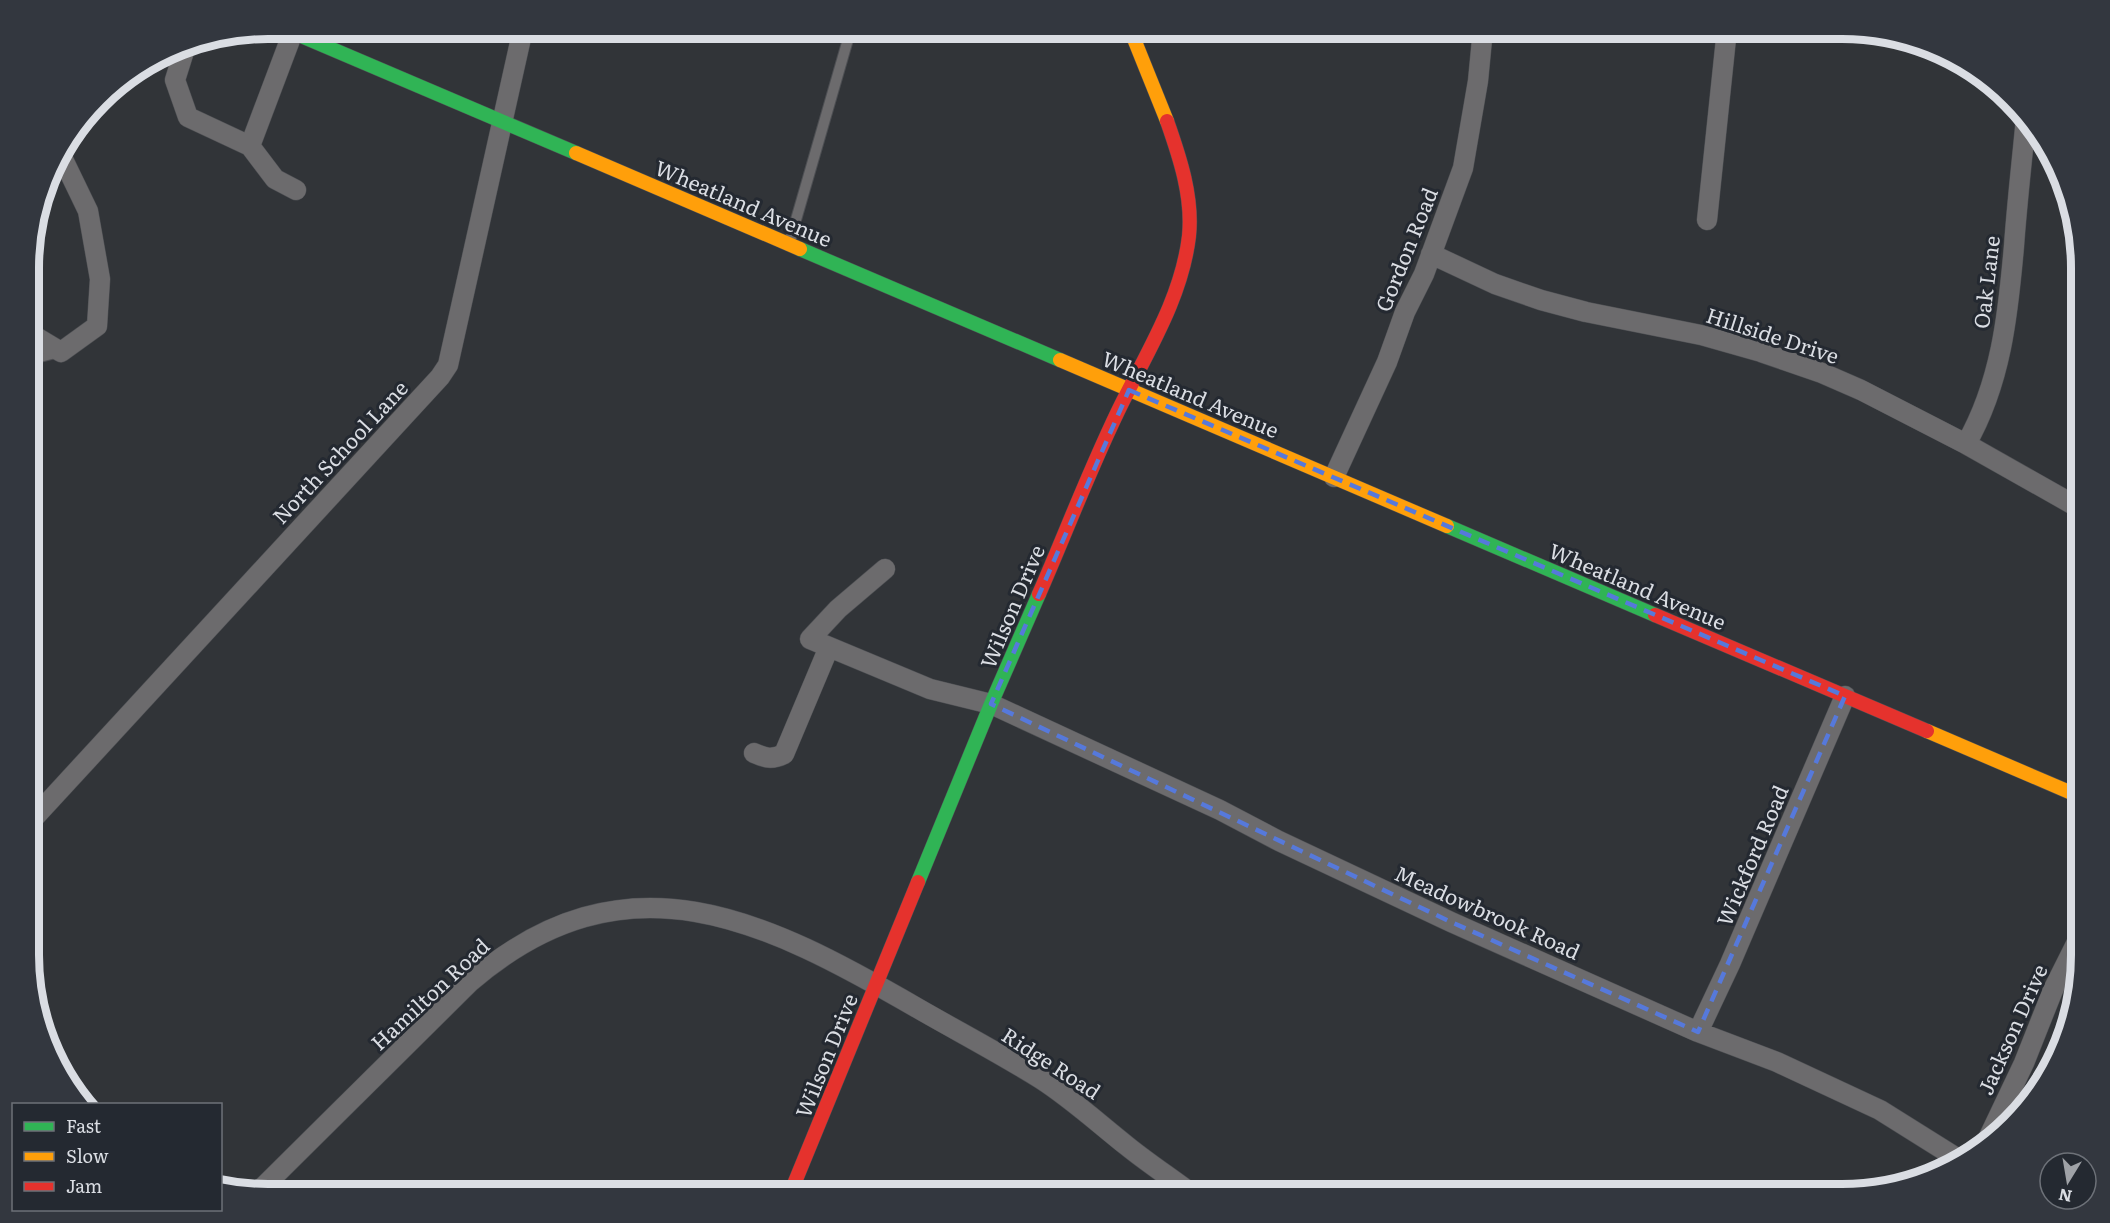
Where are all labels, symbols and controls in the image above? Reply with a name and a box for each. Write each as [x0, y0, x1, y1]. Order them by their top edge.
street label: Wheatland Avenue [651, 151, 837, 253]
street label: Gordon Road [1366, 182, 1444, 316]
street label: Oak Lane [1964, 234, 2006, 330]
street label: Hillside Drive [1703, 298, 1844, 370]
street label: Wheatland Avenue [1098, 342, 1284, 444]
street label: North School Lane [264, 372, 414, 530]
street label: Wheatland Avenue [1545, 534, 1731, 636]
street label: Wilson Drive [971, 539, 1051, 673]
street label: Wickford Road [1707, 780, 1795, 930]
street label: Meadowbrook Road [1390, 856, 1586, 966]
street label: Hamilton Road [363, 930, 495, 1056]
street label: Jackson Drive [1968, 959, 2054, 1099]
street label: Wilson Drive [786, 988, 864, 1122]
street label: Ridge Road [996, 1018, 1108, 1106]
legend [12, 1103, 222, 1211]
text: Fast [66, 1112, 102, 1139]
text: Slow [66, 1142, 109, 1169]
north arrow [2038, 1151, 2098, 1211]
text: Jam [66, 1172, 102, 1199]
text: N [2056, 1184, 2074, 1210]

